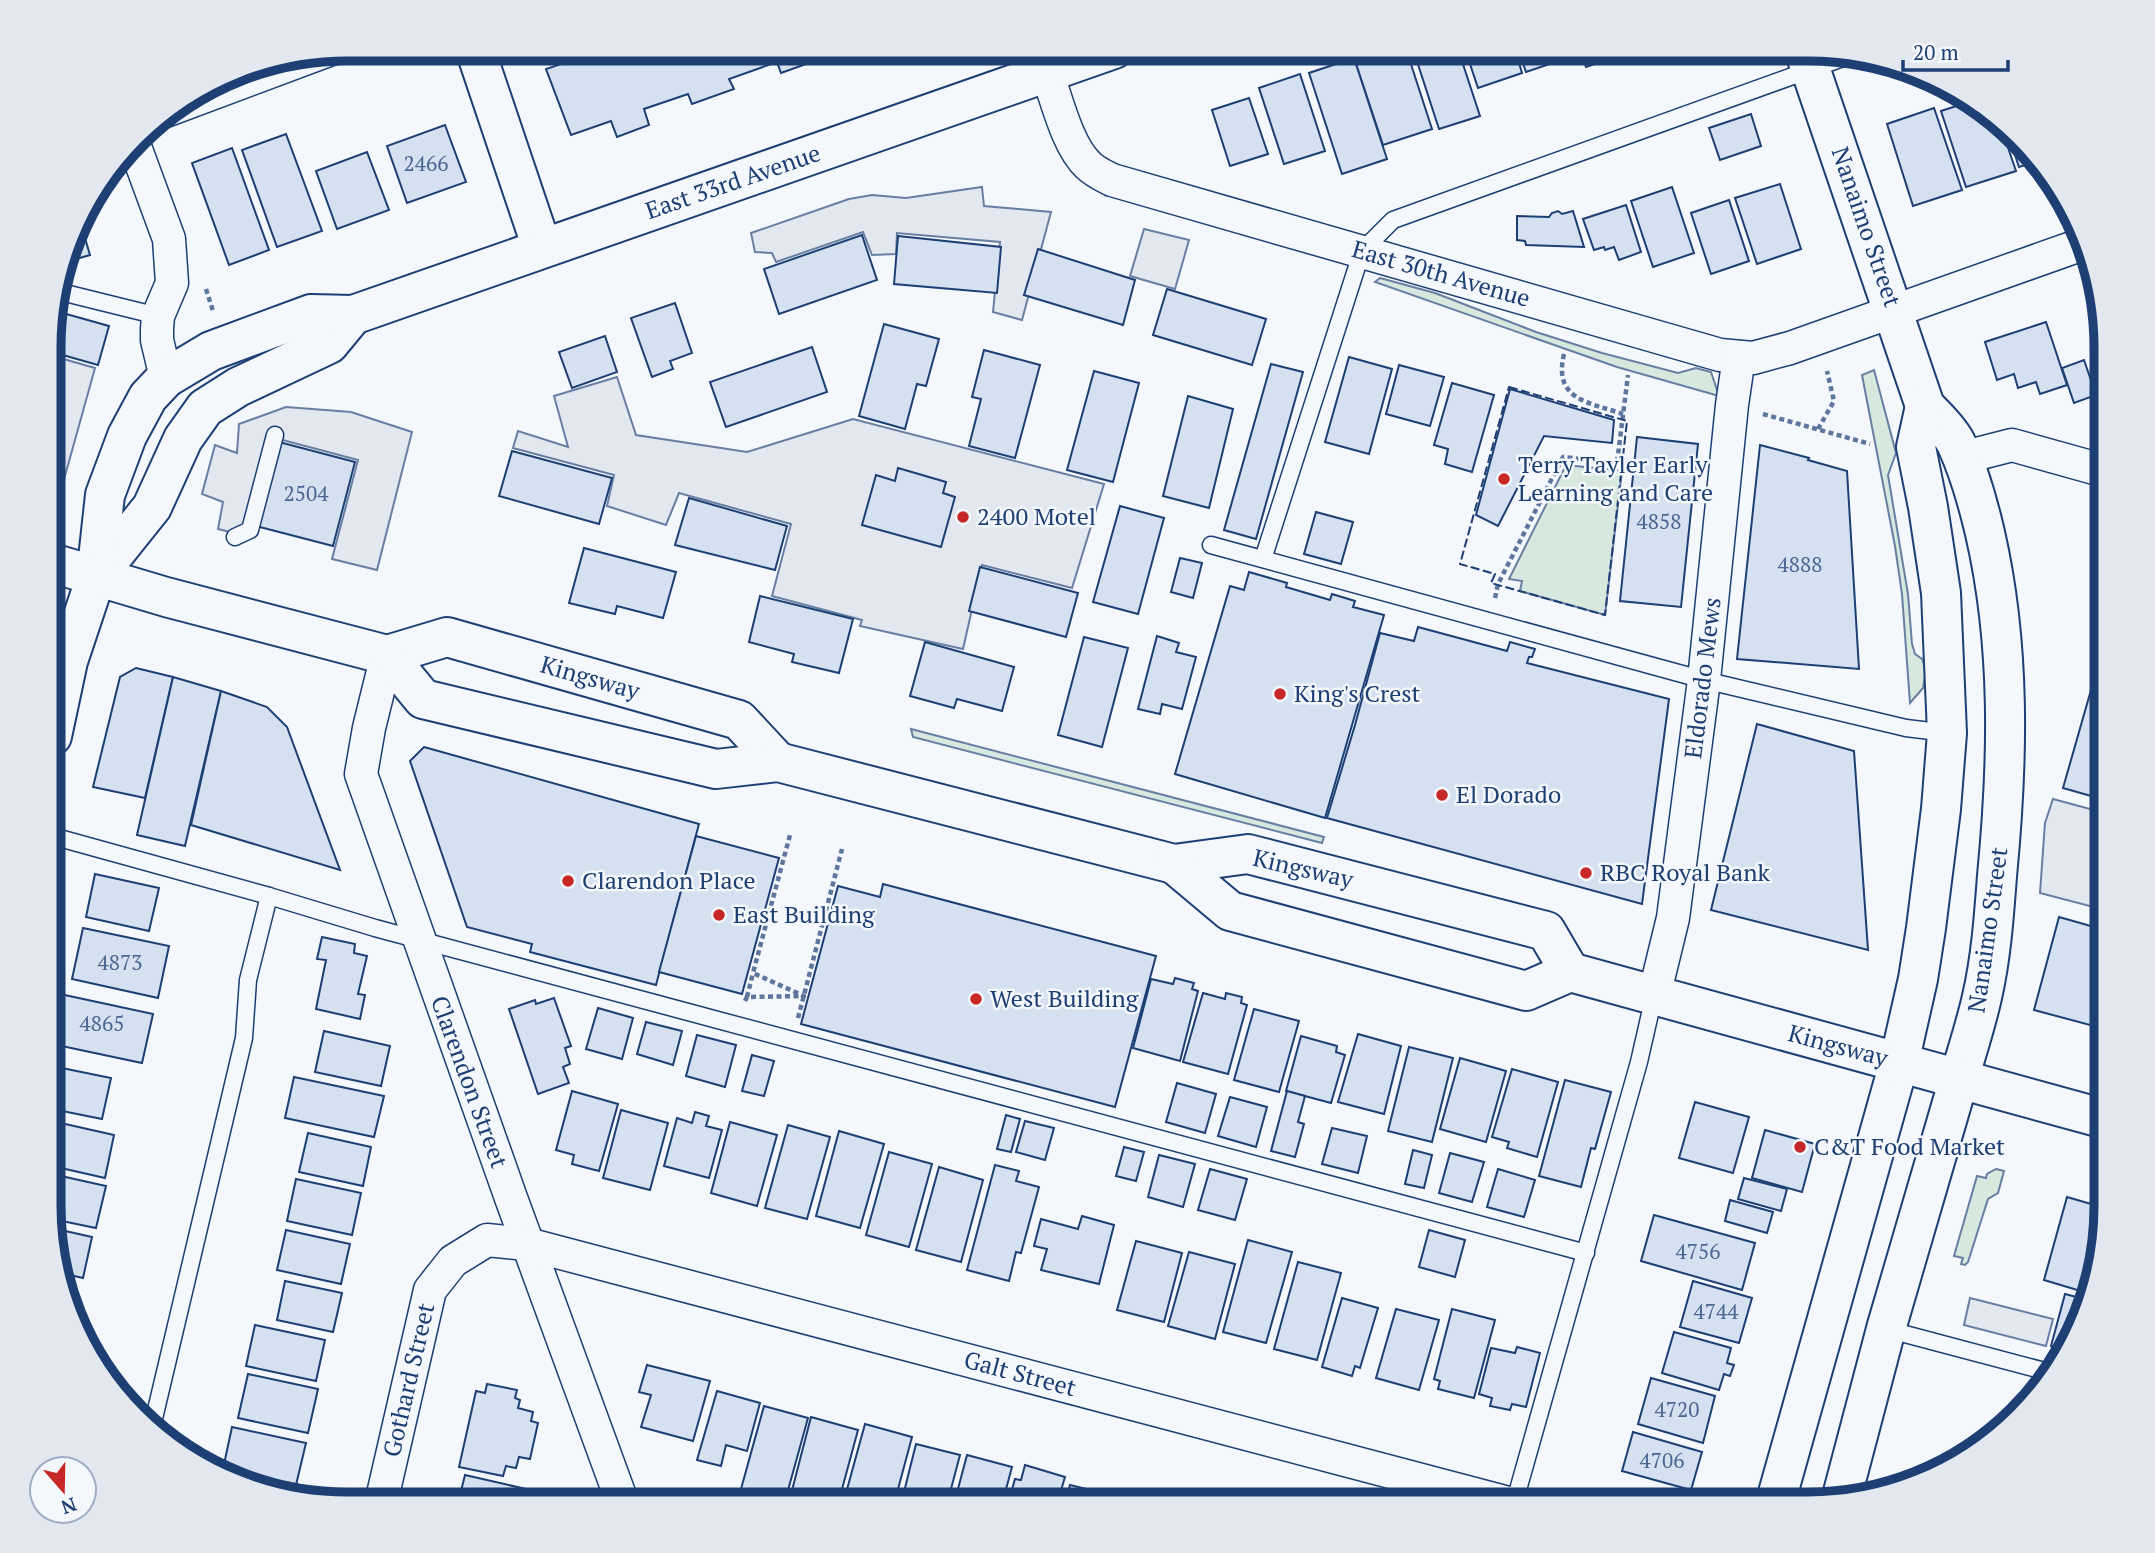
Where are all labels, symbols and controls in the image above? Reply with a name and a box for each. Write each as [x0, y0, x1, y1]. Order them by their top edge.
scale bar [1903, 28, 2008, 72]
text: 20 m [1913, 38, 1959, 66]
street label: East 33rd Avenue [641, 136, 825, 226]
street label: Nanaimo Street [1825, 142, 1909, 311]
house number: 2466 [404, 149, 448, 177]
street label: East 30th Avenue [1349, 232, 1534, 314]
place label: Terry Tayler Early Learning and Care [1518, 448, 1713, 508]
marker: Terry Tayler Early Learning and Care [1496, 471, 1512, 487]
house number: 2504 [284, 479, 329, 507]
place label: 2400 Motel [977, 500, 1096, 532]
house number: 4858 [1637, 507, 1681, 535]
marker: 2400 Motel [955, 509, 971, 525]
house number: 4888 [1778, 550, 1822, 578]
street label: Eldorado Mews [1676, 595, 1728, 760]
street label: Kingsway [537, 648, 644, 707]
place label: King's Crest [1294, 677, 1421, 709]
marker: King's Crest [1272, 686, 1288, 702]
place label: El Dorado [1456, 778, 1561, 810]
marker: El Dorado [1434, 787, 1450, 803]
street label: Kingsway [1250, 841, 1357, 895]
street label: Nanaimo Street [1960, 845, 2014, 1015]
place label: RBC Royal Bank [1600, 856, 1770, 888]
place label: Clarendon Place [582, 864, 756, 896]
marker: RBC Royal Bank [1578, 865, 1594, 881]
marker: Clarendon Place [560, 873, 576, 889]
place label: East Building [733, 898, 875, 930]
marker: East Building [711, 907, 727, 923]
house number: 4873 [98, 948, 142, 976]
place label: West Building [990, 982, 1139, 1014]
street label: Clarendon Street [424, 991, 516, 1172]
marker: West Building [968, 991, 984, 1007]
house number: 4865 [80, 1009, 124, 1037]
street label: Kingsway [1785, 1016, 1892, 1074]
place label: C&T Food Market [1814, 1130, 2005, 1162]
marker: C&T Food Market [1792, 1139, 1808, 1155]
house number: 4756 [1676, 1237, 1720, 1265]
house number: 4744 [1694, 1297, 1739, 1325]
street label: Gothard Street [375, 1300, 441, 1460]
street label: Galt Street [961, 1343, 1080, 1403]
house number: 4720 [1655, 1395, 1699, 1423]
house number: 4706 [1640, 1446, 1684, 1474]
north arrow [28, 1455, 98, 1525]
text: N [57, 1492, 80, 1521]

